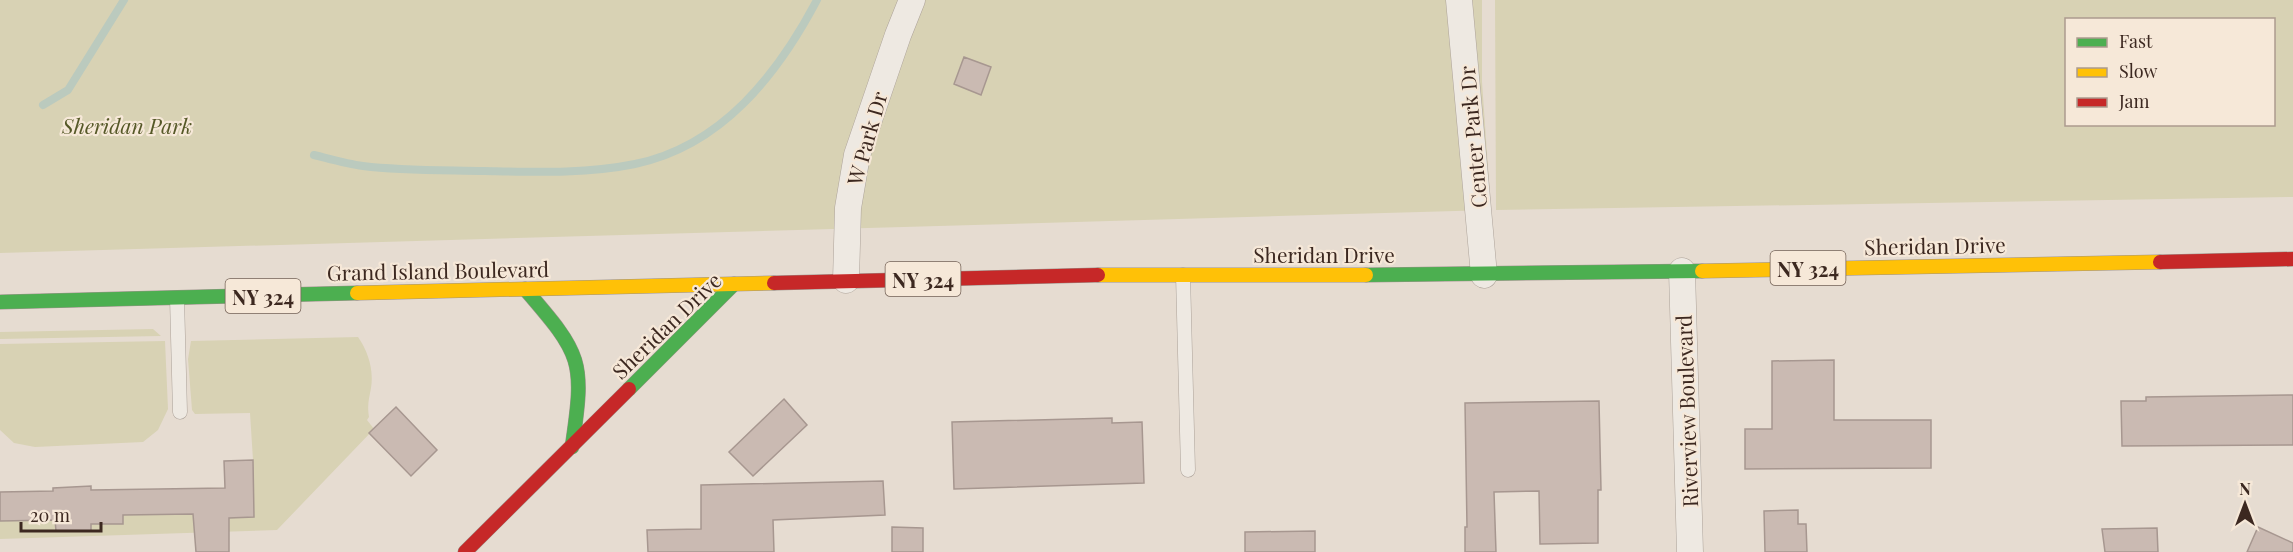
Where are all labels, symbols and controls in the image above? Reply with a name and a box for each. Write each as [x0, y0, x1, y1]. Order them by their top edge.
legend [2065, 18, 2275, 126]
text: Fast [2119, 29, 2153, 53]
text: Slow [2119, 59, 2157, 83]
street label: Center Park Dr [1452, 64, 1492, 209]
street label: W Park Dr [839, 87, 893, 189]
text: Jam [2118, 89, 2149, 113]
park label: Sheridan Park [61, 111, 192, 139]
street label: Sheridan Drive [1864, 230, 2006, 260]
street label: Sheridan Drive [1253, 240, 1395, 268]
road number: NY 324 [1770, 251, 1846, 285]
street label: Grand Island Boulevard [327, 254, 549, 286]
road number: NY 324 [886, 262, 960, 296]
street label: Sheridan Drive [605, 266, 727, 384]
road number: NY 324 [226, 279, 300, 313]
street label: Riverview Boulevard [1669, 314, 1703, 508]
north arrow [2215, 474, 2275, 534]
text: N [2239, 478, 2251, 499]
scale bar [21, 495, 100, 533]
text: 20 m [30, 503, 70, 527]

